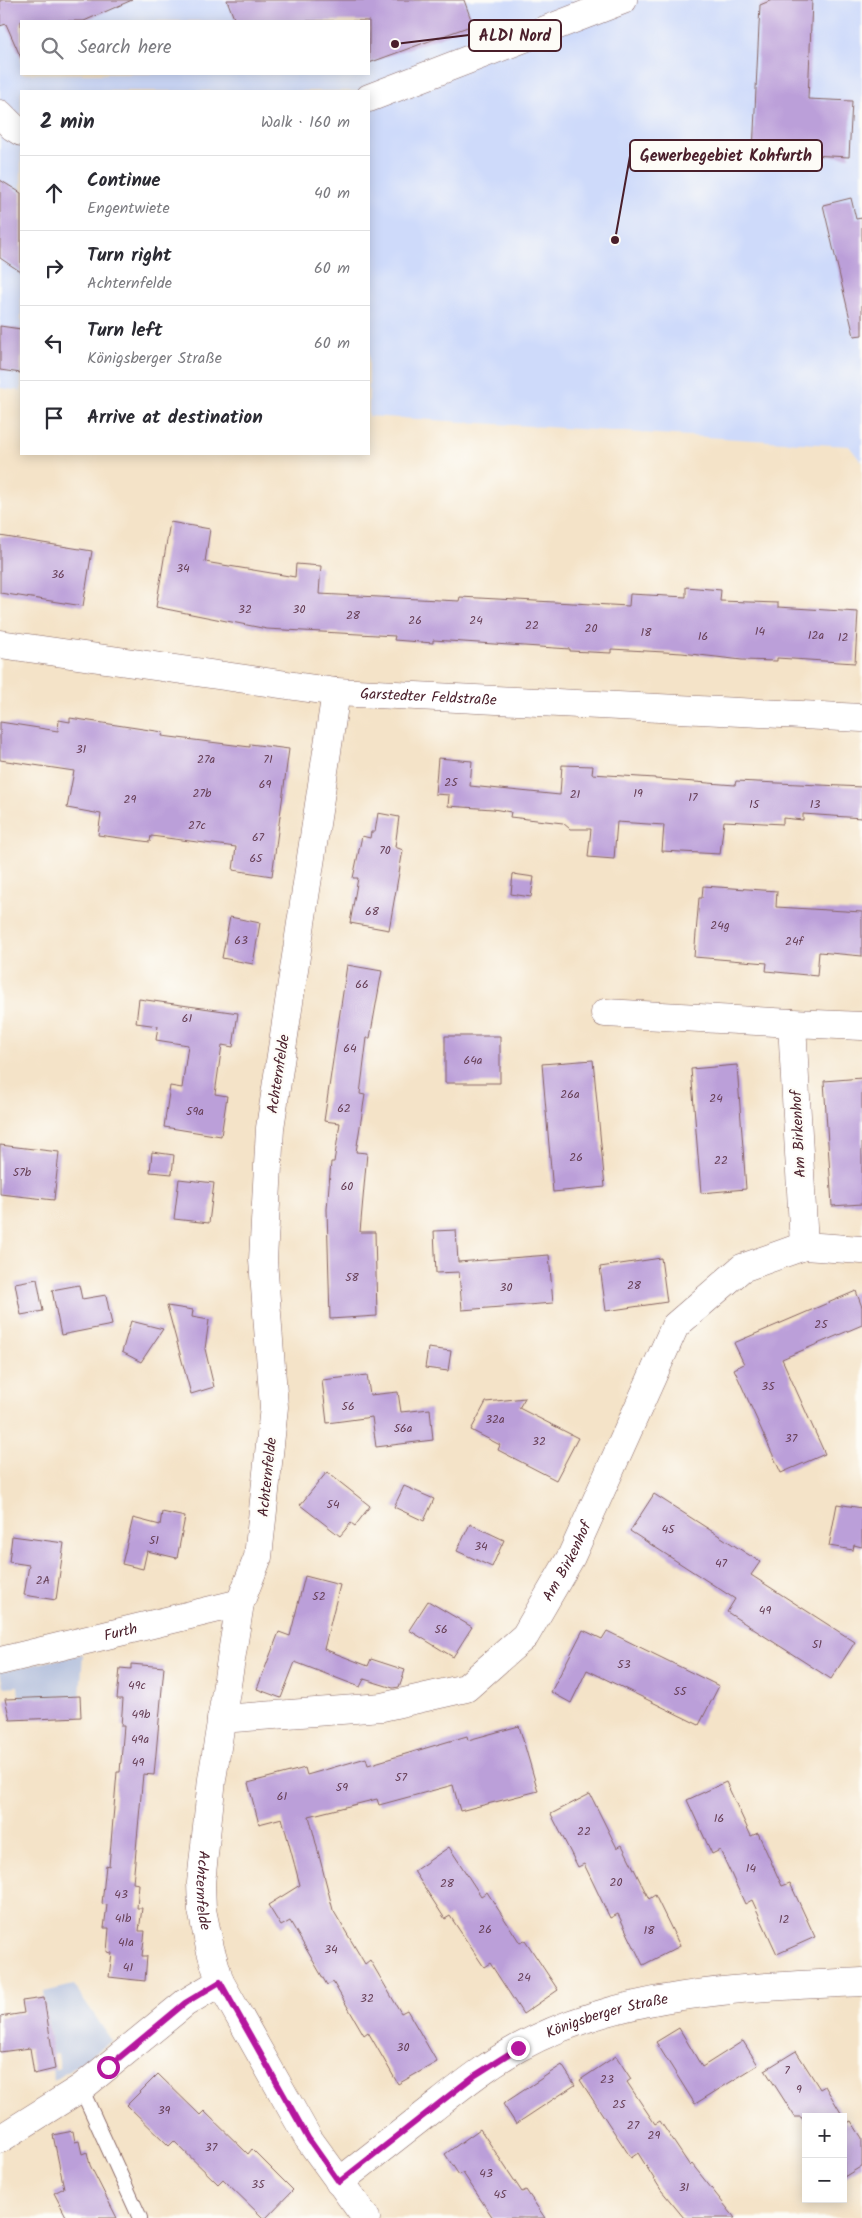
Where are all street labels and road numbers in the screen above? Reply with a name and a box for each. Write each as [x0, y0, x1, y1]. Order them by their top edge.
street label: Garstedter Feldstraße [360, 682, 498, 713]
street label: Achternfelde [261, 1033, 297, 1115]
street label: Am Birkenhof [785, 1088, 813, 1178]
street label: Achternfelde [252, 1436, 284, 1518]
street label: Am Birkenhof [537, 1516, 599, 1606]
street label: Furth [101, 1617, 140, 1648]
street label: Achternfelde [188, 1849, 217, 1933]
street label: Königsberger Straße [542, 1988, 670, 2046]

